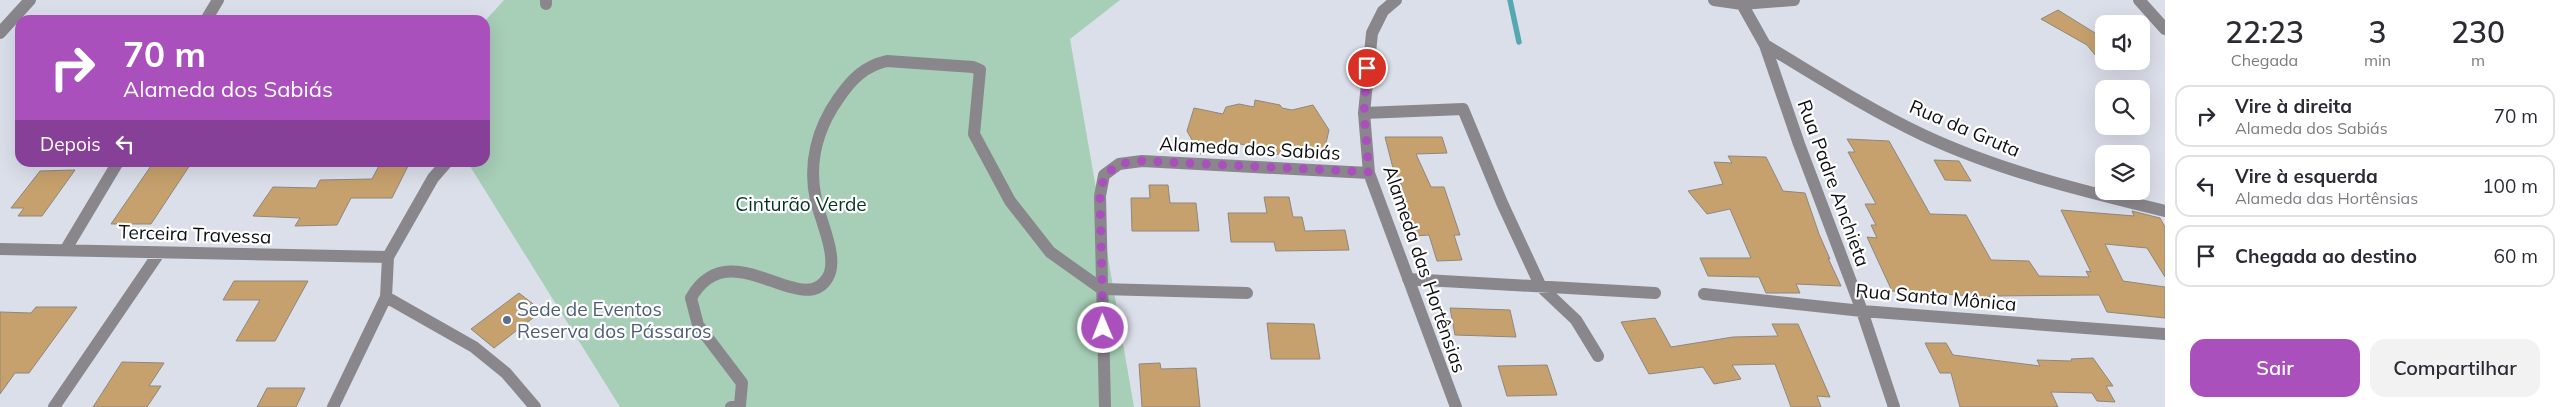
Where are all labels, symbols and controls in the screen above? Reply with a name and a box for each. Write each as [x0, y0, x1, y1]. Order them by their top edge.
text: 22:23 [2225, 13, 2304, 51]
text: 3 [2369, 13, 2387, 51]
text: 230 [2451, 13, 2505, 51]
map controls [2095, 15, 2150, 200]
button: sound [2095, 15, 2150, 70]
text: 70 m [123, 32, 206, 76]
icon: right [40, 35, 105, 100]
pin [1346, 47, 1388, 89]
text: Chegada [2231, 50, 2298, 70]
text: min [2364, 50, 2391, 70]
text: m [2471, 50, 2485, 70]
icon: arrive [1353, 54, 1381, 82]
text: Alameda dos Sabiás [123, 75, 333, 103]
button: search [2095, 80, 2150, 135]
street label: Rua da Gruta [1906, 94, 2024, 162]
text: Vire à direita [2235, 94, 2352, 118]
street label: Rua Padre Anchieta [1793, 96, 1875, 270]
icon: right [2192, 102, 2220, 130]
text: 70 m [2494, 104, 2538, 128]
text: Alameda dos Sabiás [2235, 118, 2388, 138]
icon: left [111, 130, 139, 158]
street label: Alameda dos Sabiás [1159, 131, 1341, 165]
text: Depois [40, 132, 101, 156]
button: layers [2095, 145, 2150, 200]
street label: Alameda das Hortênsias [1378, 162, 1472, 376]
text: Vire à esquerda [2235, 164, 2378, 188]
icon: left [2192, 172, 2220, 200]
text: 100 m [2482, 174, 2538, 198]
text: Alameda das Hortênsias [2235, 188, 2418, 208]
park label: Cinturão Verde [735, 192, 867, 216]
street label: Terceira Travessa [118, 219, 272, 249]
icon: arrive [2192, 242, 2220, 270]
text: Chegada ao destino [2235, 244, 2417, 268]
text: 60 m [2494, 244, 2538, 268]
street label: Rua Santa Mônica [1855, 278, 2017, 316]
place label: Sede de Eventos Reserva dos Pássaros [517, 297, 711, 343]
position arrow [1076, 301, 1128, 353]
marker: Sede de Eventos Reserva dos Pássaros [501, 314, 513, 326]
button: Sair [2190, 339, 2360, 397]
button: Compartilhar [2370, 339, 2540, 397]

